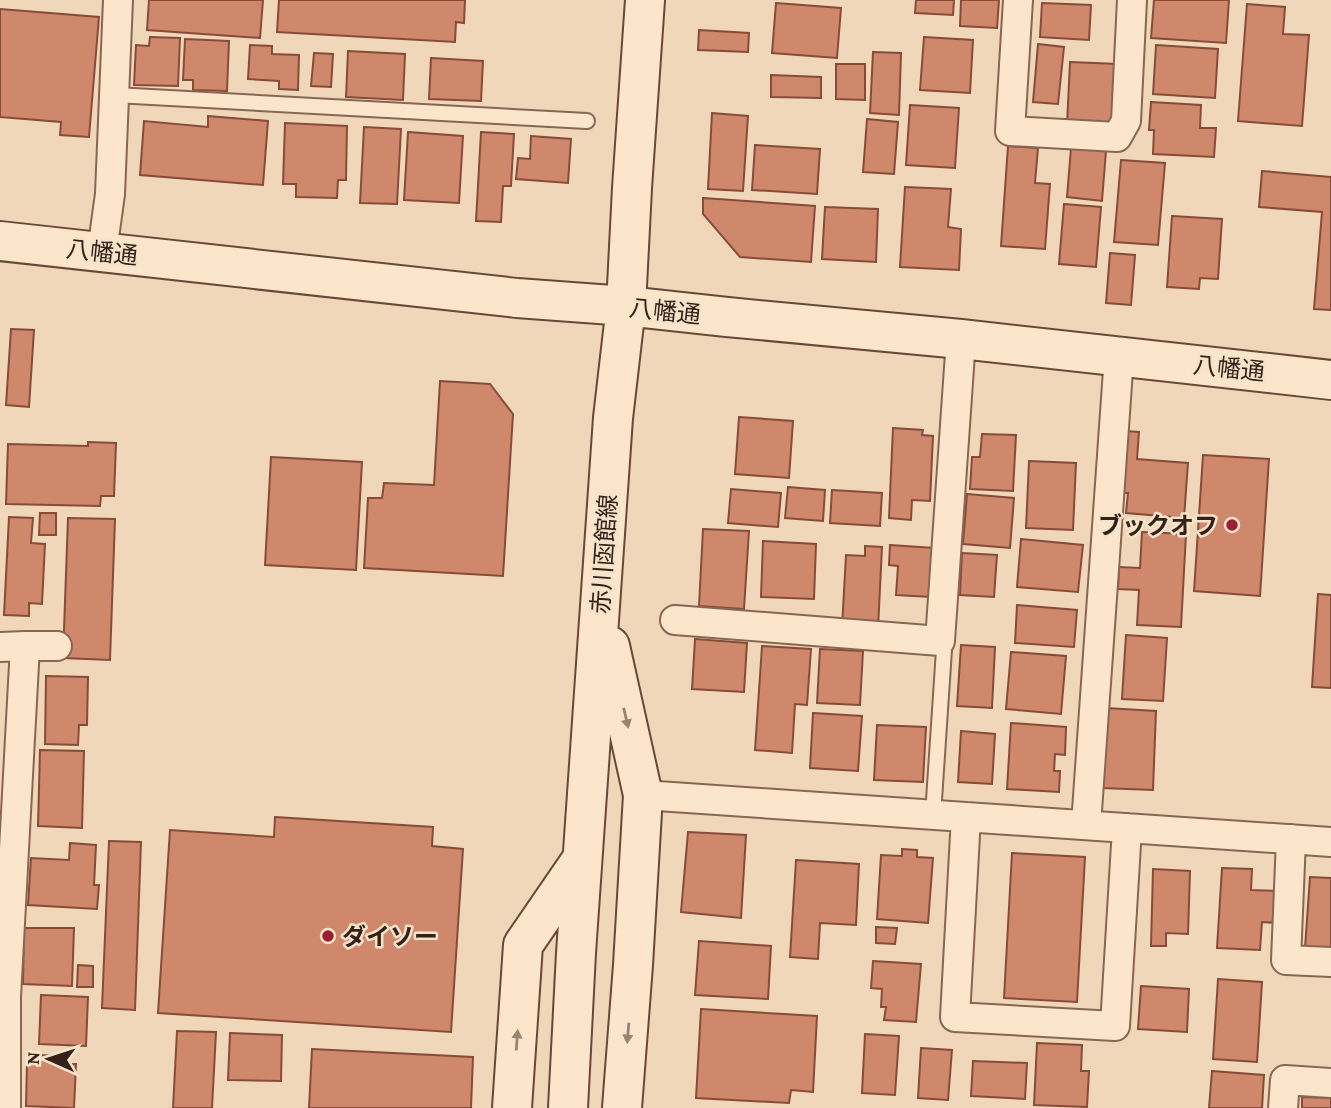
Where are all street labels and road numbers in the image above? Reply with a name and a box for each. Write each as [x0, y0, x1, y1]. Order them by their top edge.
street label: 八幡通 [65, 235, 139, 269]
street label: 八幡通 [628, 294, 702, 328]
street label: 八幡通 [1192, 351, 1266, 385]
street label: 赤川函館線 [586, 493, 622, 615]

